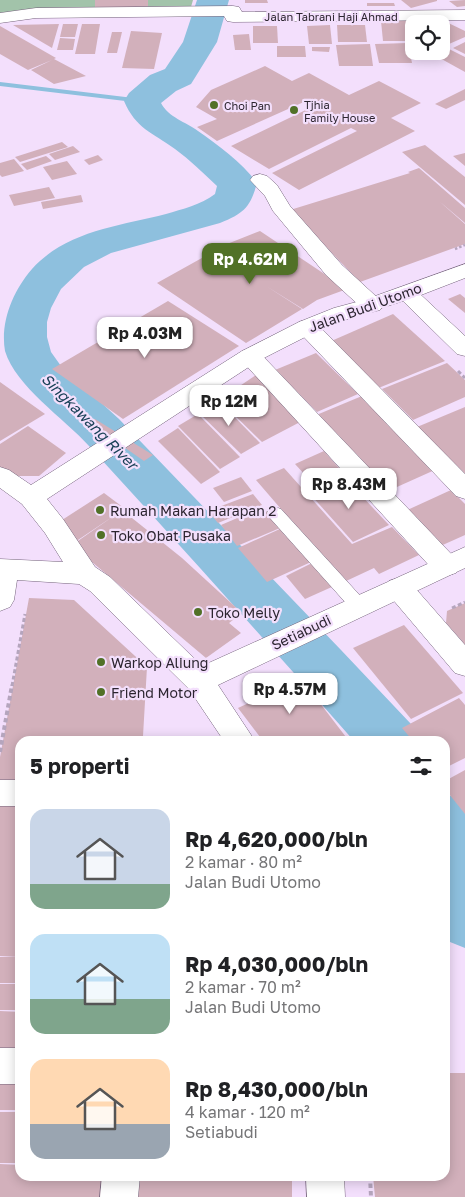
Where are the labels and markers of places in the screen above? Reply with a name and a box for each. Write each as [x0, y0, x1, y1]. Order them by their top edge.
place label: Tjhia Family House [304, 98, 375, 124]
marker: Choi Pan [208, 99, 220, 111]
place label: Choi Pan [224, 99, 271, 112]
marker: Tjhia Family House [288, 104, 300, 116]
pin: Rp 4.62M [198, 242, 302, 285]
pin: Rp 4.03M [93, 316, 197, 359]
pin: Rp 12M [188, 384, 270, 427]
pin: Rp 8.43M [297, 468, 401, 510]
place label: Rumah Makan Harapan 2 [110, 502, 276, 519]
marker: Rumah Makan Harapan 2 [94, 504, 106, 516]
place label: Toko Obat Pusaka [111, 527, 231, 544]
marker: Toko Obat Pusaka [95, 529, 107, 541]
place label: Toko Melly [208, 604, 280, 621]
marker: Toko Melly [192, 606, 204, 618]
place label: Warkop Aliung [111, 654, 208, 671]
marker: Warkop Aliung [95, 656, 107, 668]
pin: Rp 4.57M [238, 672, 342, 715]
place label: Friend Motor [111, 684, 198, 701]
marker: Friend Motor [95, 686, 107, 698]

